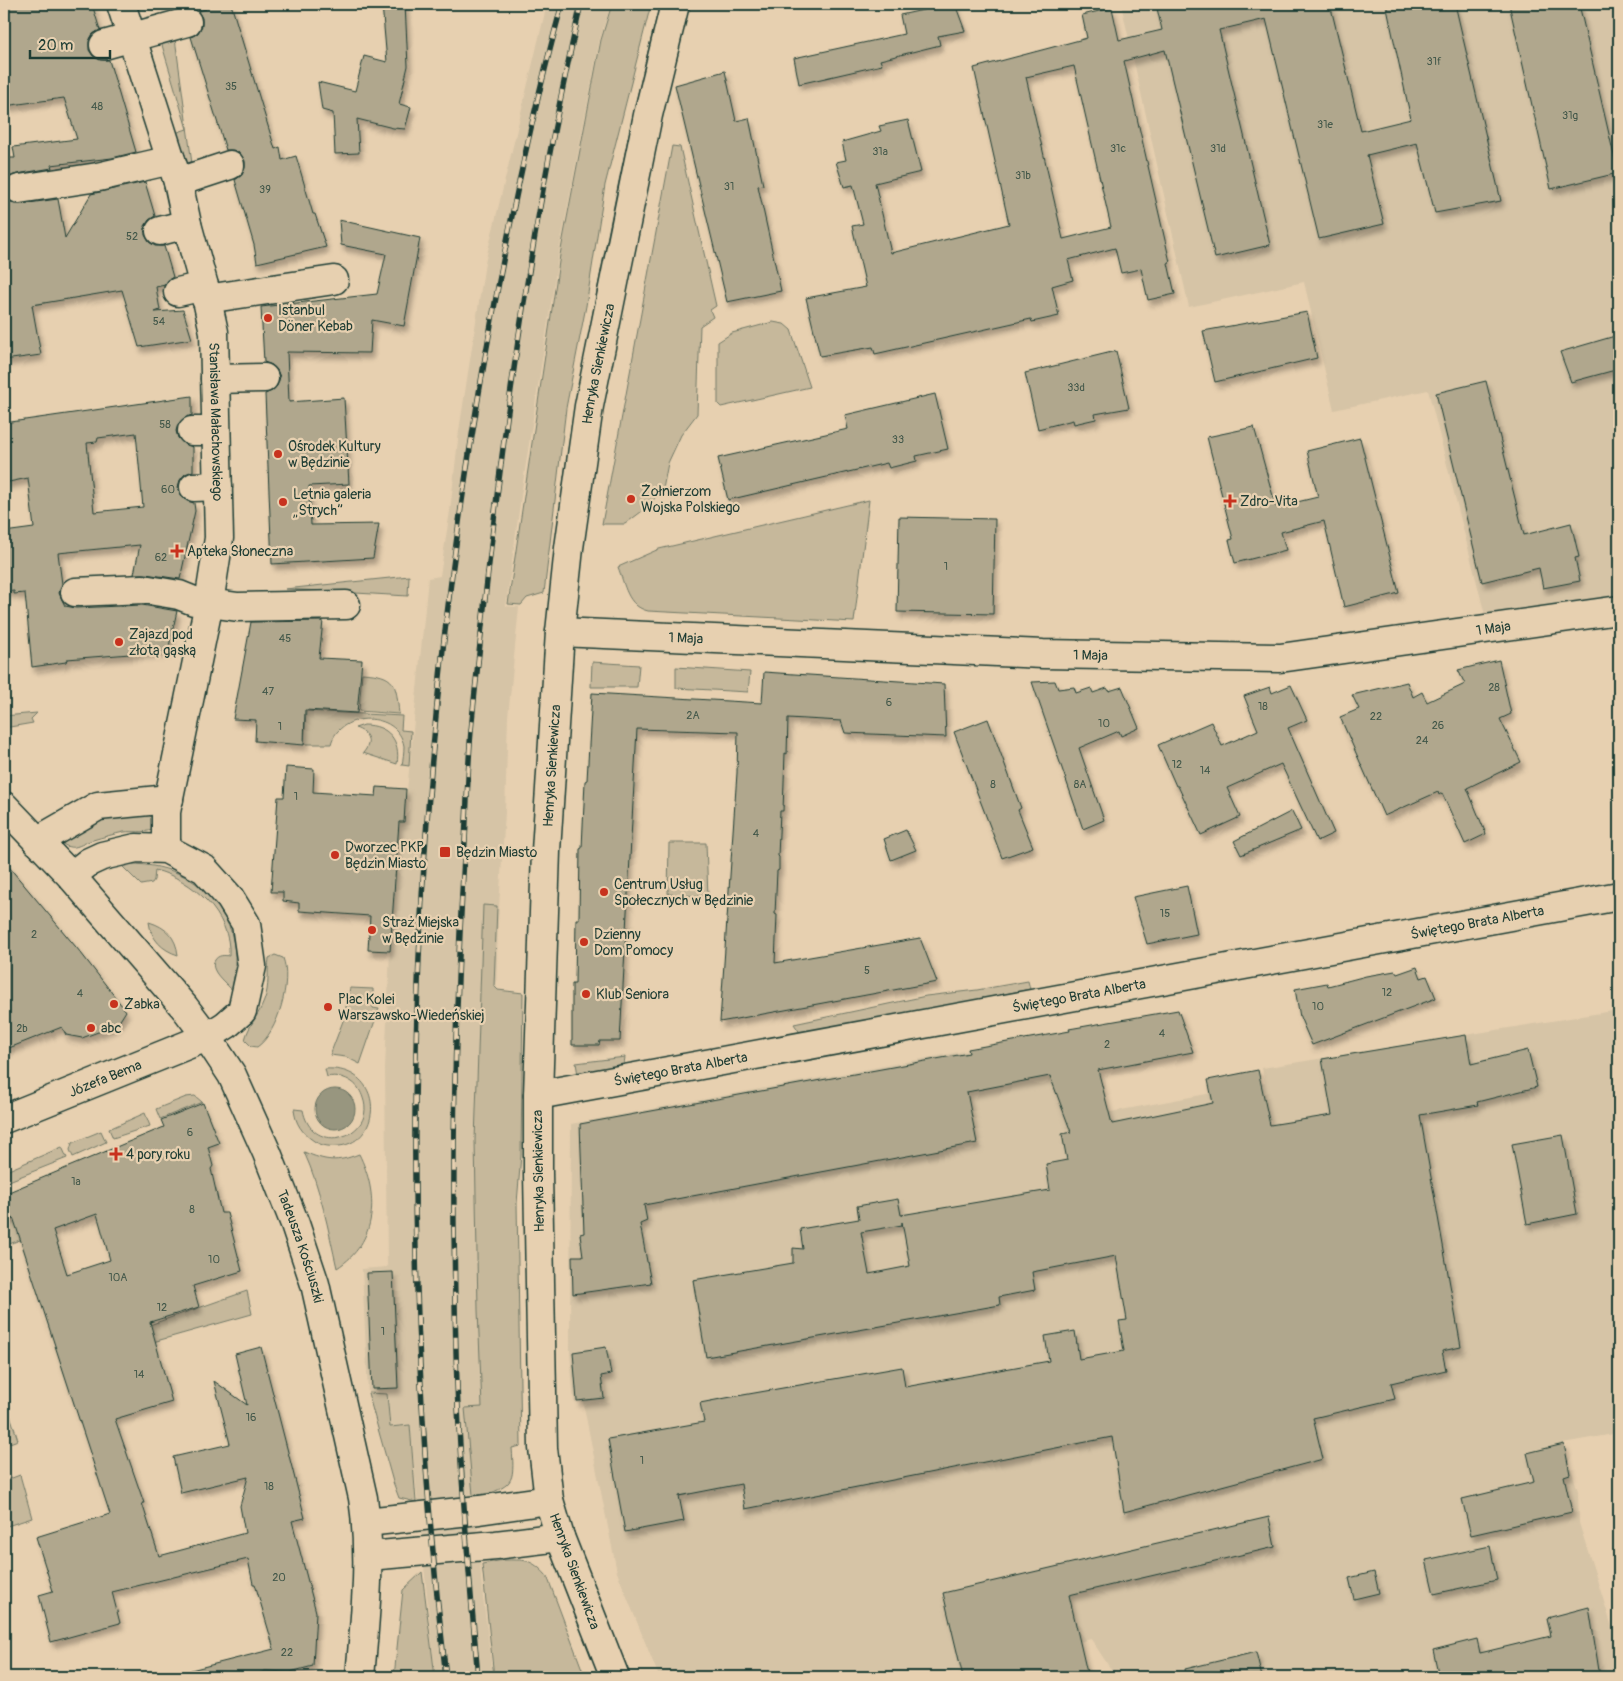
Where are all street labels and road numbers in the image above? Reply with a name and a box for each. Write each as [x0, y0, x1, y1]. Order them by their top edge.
street label: Henryka Sienkiewicza [579, 302, 619, 425]
street label: Stanisława Małachowskiego [205, 342, 226, 502]
street label: 1 Maja [1475, 617, 1512, 639]
street label: 1 Maja [668, 629, 704, 648]
street label: 1 Maja [1073, 647, 1108, 664]
street label: Henryka Sienkiewicza [540, 704, 564, 827]
street label: Świętego Brata Alberta [1409, 902, 1546, 943]
street label: Świętego Brata Alberta [1011, 975, 1147, 1017]
street label: Świętego Brata Alberta [612, 1049, 749, 1090]
street label: Józefa Bema [66, 1056, 144, 1101]
street label: Henryka Sienkiewicza [529, 1110, 548, 1232]
street label: Tadeusza Kościuszki [273, 1187, 327, 1305]
street label: Henryka Sienkiewicza [546, 1511, 603, 1632]

